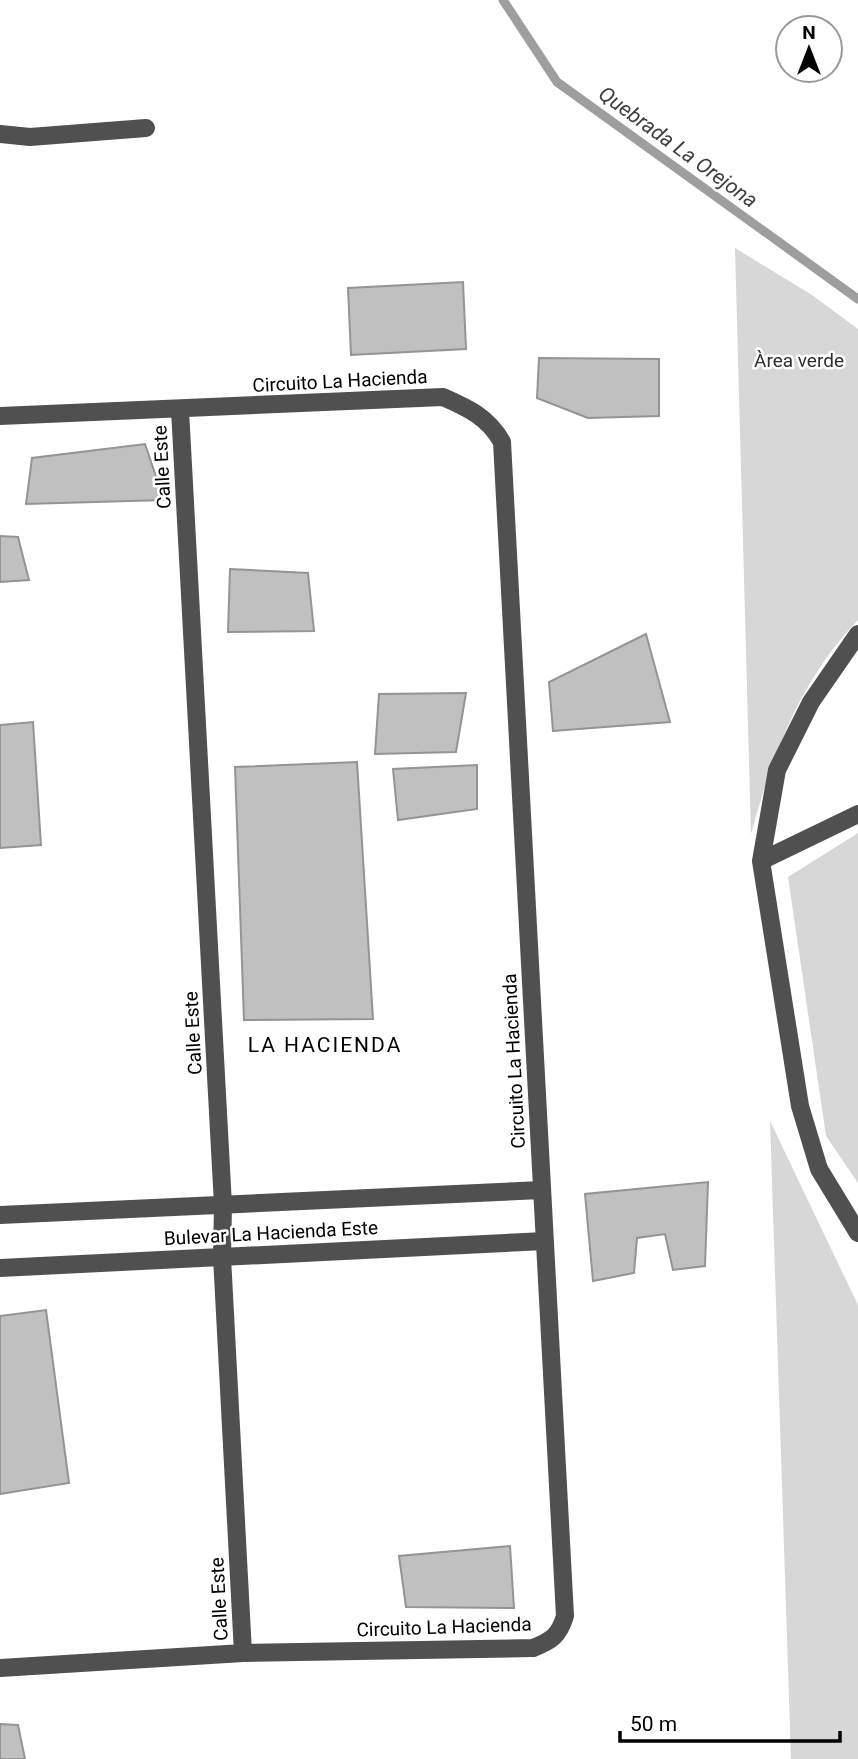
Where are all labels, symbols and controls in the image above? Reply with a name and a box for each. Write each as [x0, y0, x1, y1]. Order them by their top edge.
north arrow [774, 14, 844, 84]
text: N [802, 21, 816, 44]
water label: Quebrada La Orejona [594, 81, 762, 213]
park label: Àrea verde [754, 349, 844, 372]
street label: Circuito La Hacienda [252, 365, 428, 397]
street label: Calle Este [148, 425, 176, 509]
street label: Circuito La Hacienda [498, 973, 530, 1149]
street label: Calle Este [179, 991, 207, 1075]
district label: LA HACIENDA [248, 1033, 402, 1057]
street label: Bulevar La Hacienda Este [163, 1216, 379, 1250]
street label: Calle Este [205, 1557, 233, 1641]
street label: Circuito La Hacienda [356, 1612, 532, 1642]
scale bar [620, 1700, 840, 1744]
text: 50 m [630, 1712, 677, 1736]

